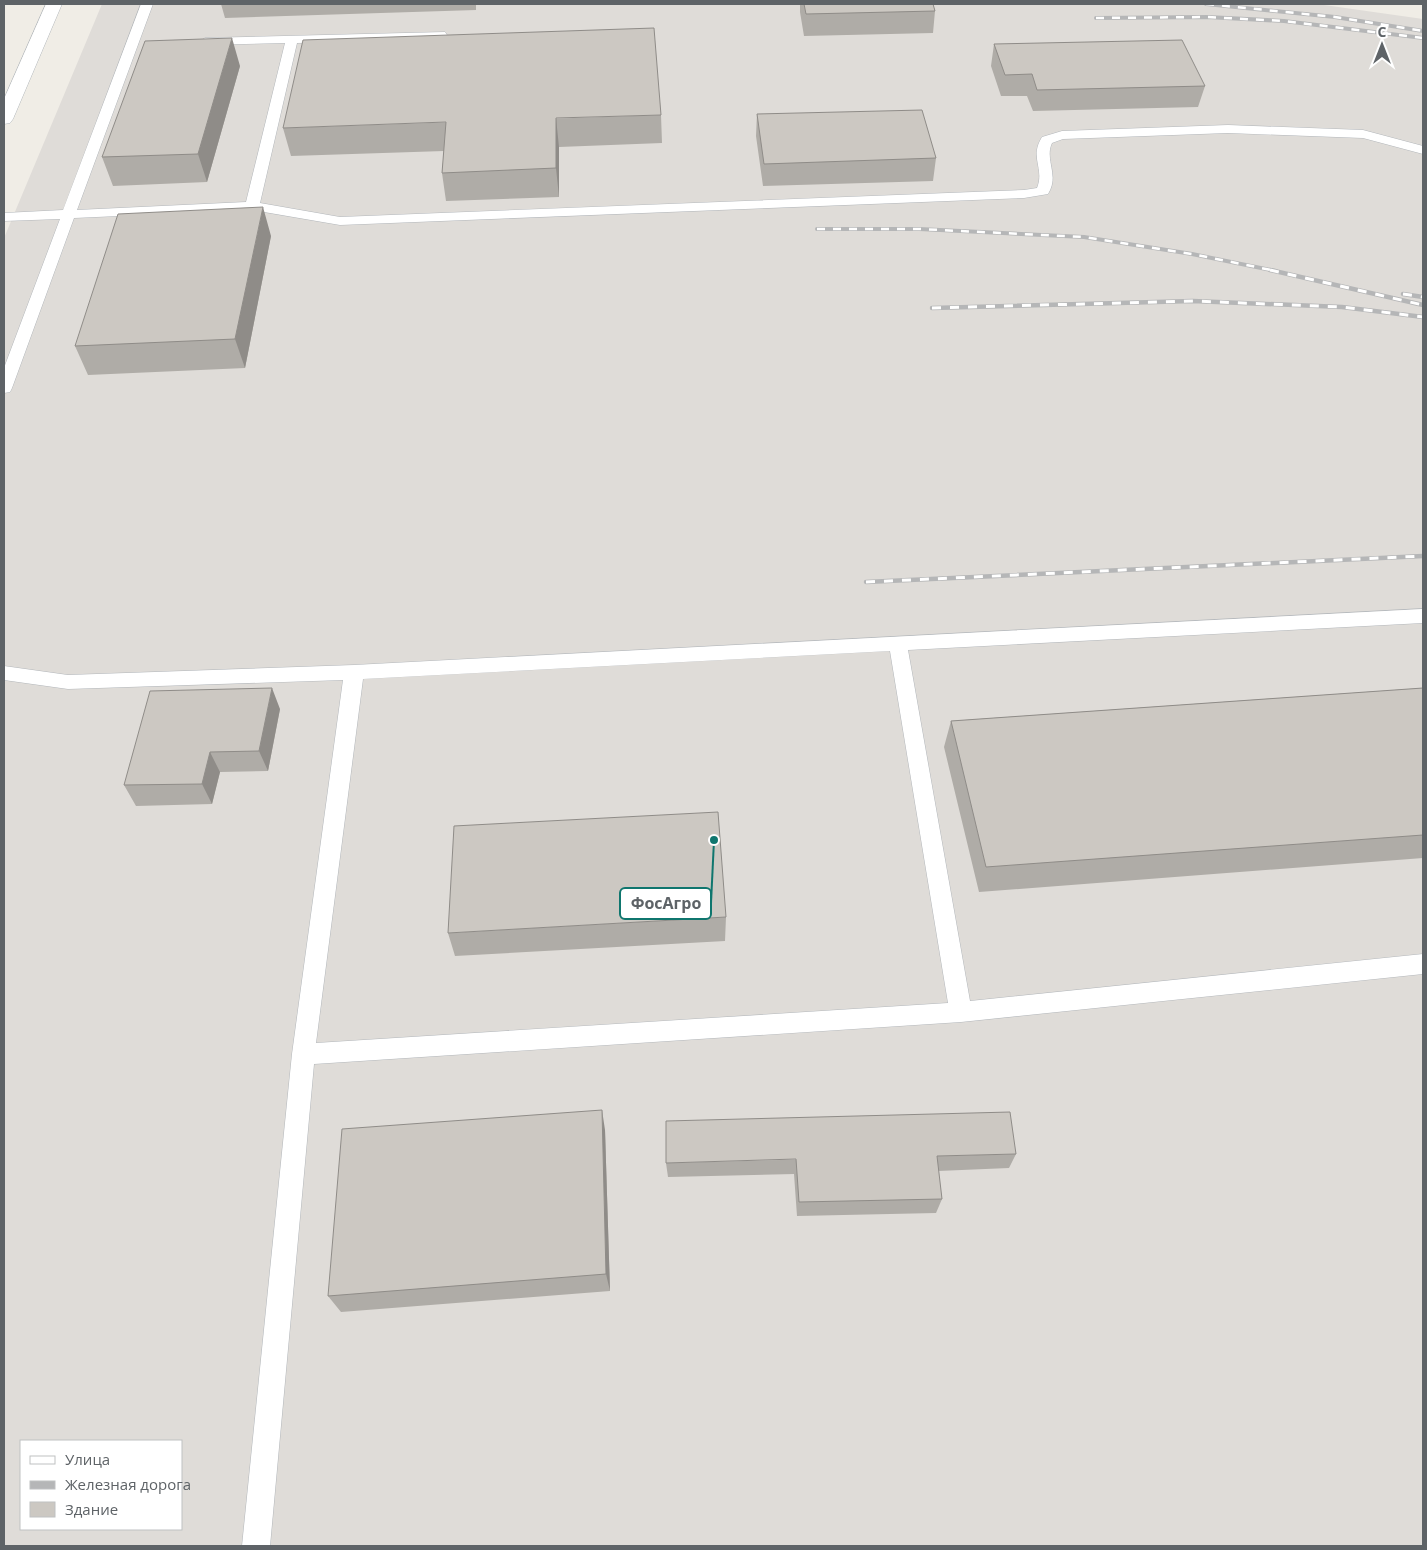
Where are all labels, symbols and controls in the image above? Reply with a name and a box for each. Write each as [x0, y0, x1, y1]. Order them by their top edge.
north arrow [1357, 20, 1407, 70]
text: С [1378, 22, 1387, 41]
callout: ФосАгро [620, 888, 711, 919]
text: ФосАгро [631, 892, 701, 914]
legend [20, 1440, 182, 1530]
text: Улица [65, 1449, 110, 1469]
text: Железная дорога [65, 1474, 191, 1494]
text: Здание [65, 1499, 118, 1519]

